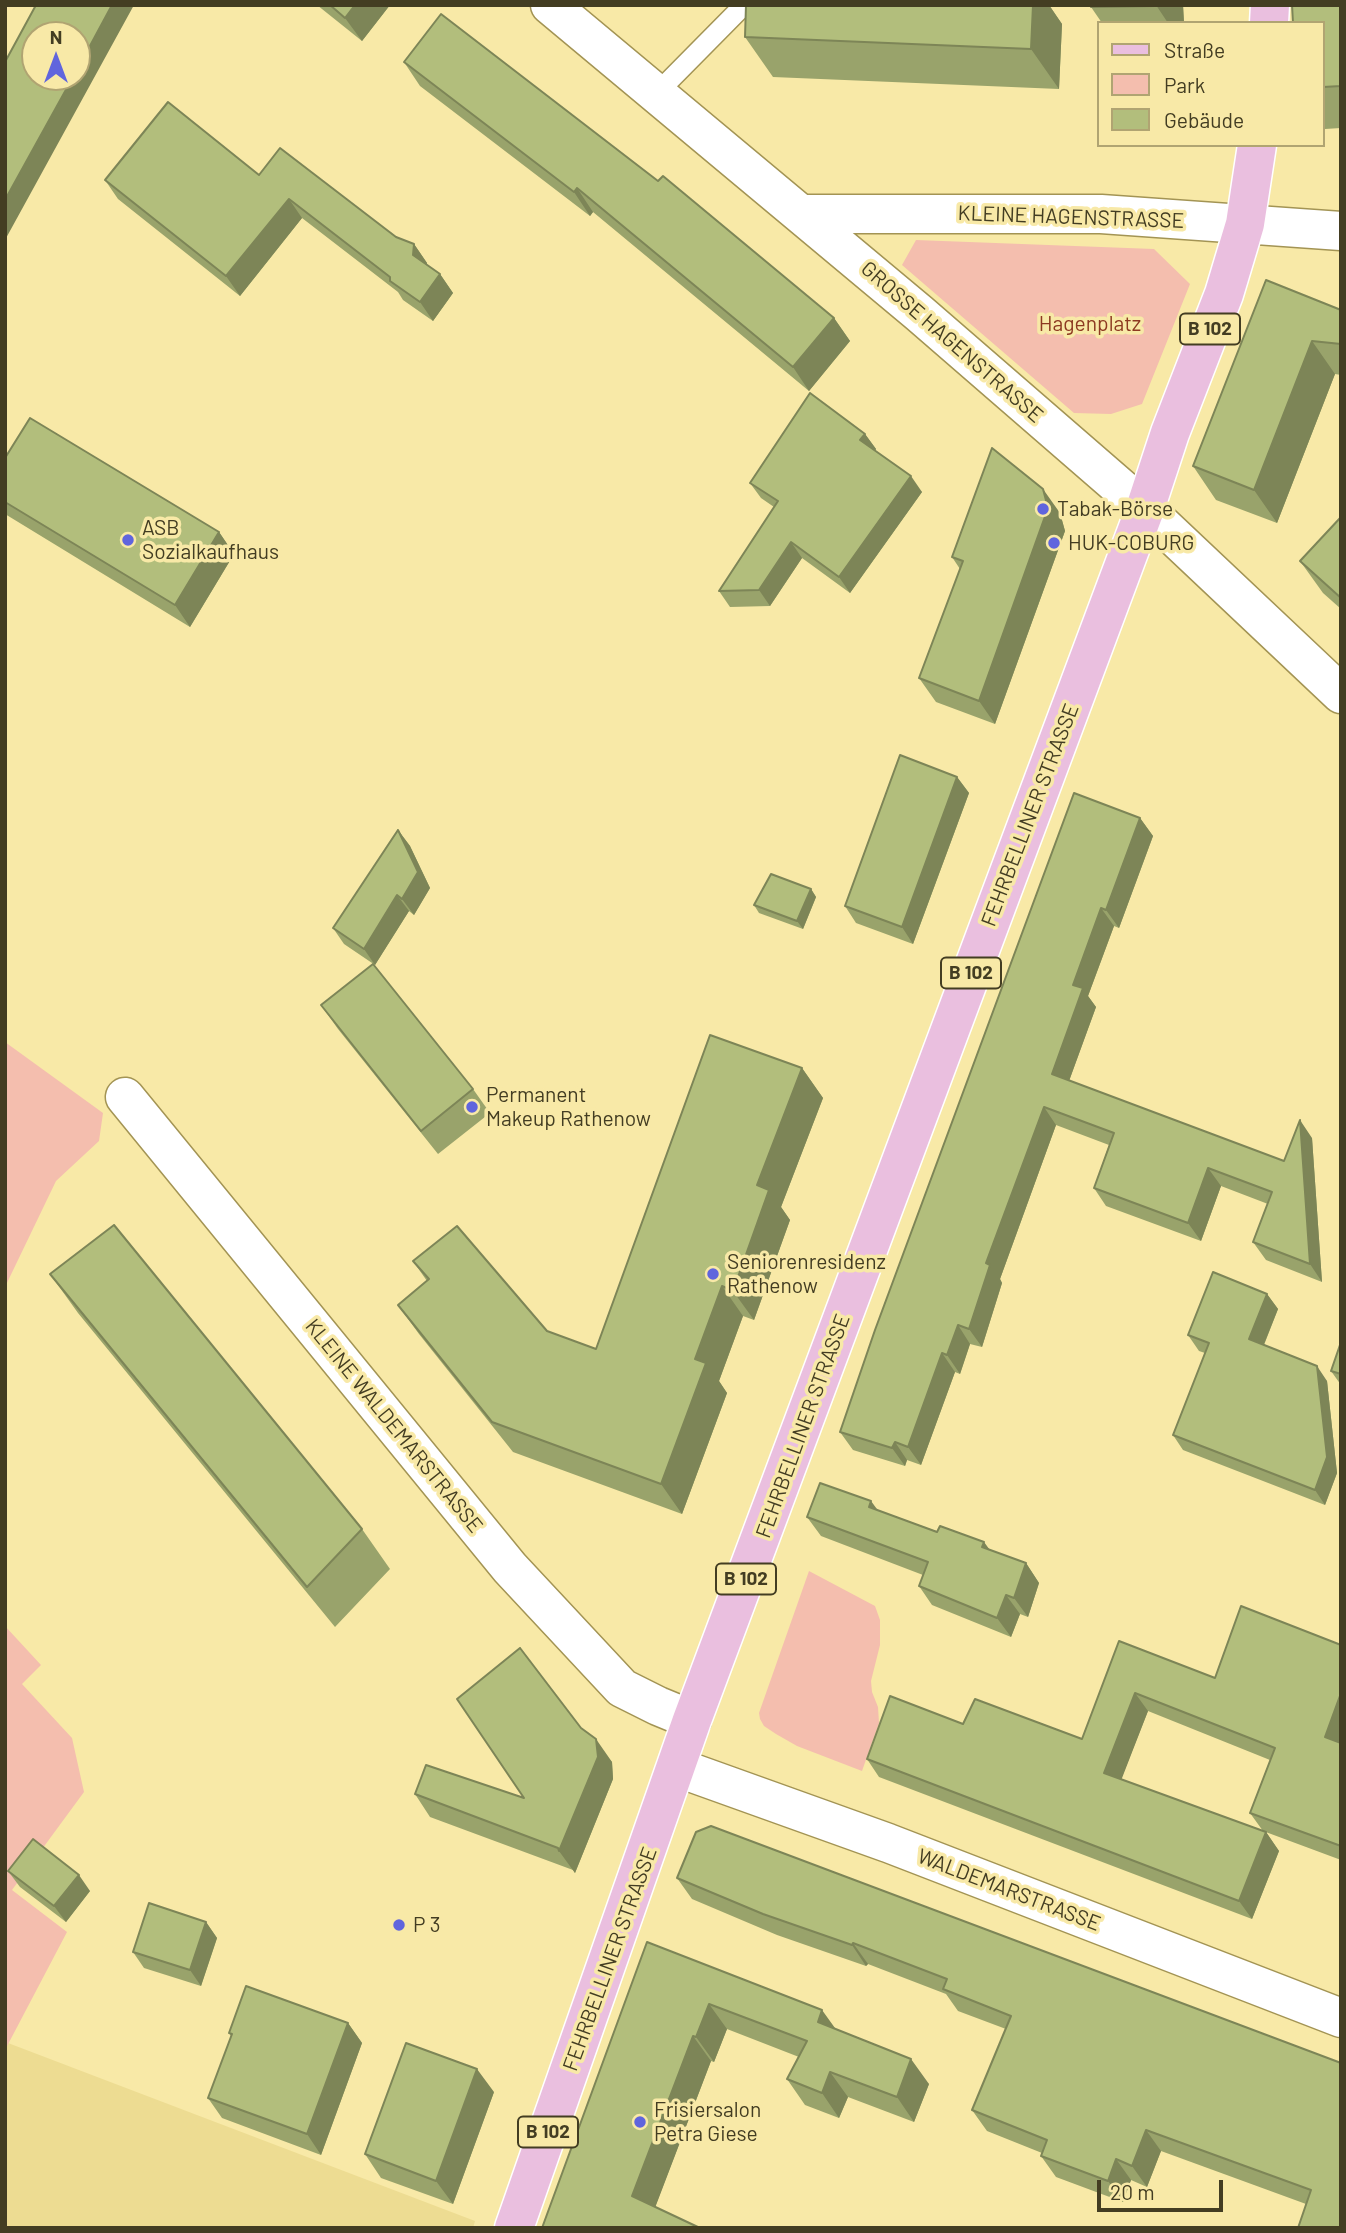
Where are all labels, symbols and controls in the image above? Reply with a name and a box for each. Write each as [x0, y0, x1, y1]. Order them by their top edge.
north arrow [21, 21, 91, 91]
legend [1098, 21, 1325, 147]
text: N [50, 25, 62, 48]
text: Straße [1164, 37, 1225, 62]
text: Park [1164, 72, 1205, 97]
text: Gebäude [1164, 107, 1244, 132]
street label: KLEINE HAGENSTRASSE [957, 200, 1185, 234]
street label: GROSSE HAGENSTRASSE [856, 256, 1048, 428]
park label: Hagenplatz [1039, 311, 1141, 337]
road number: B 102 [1180, 314, 1240, 344]
place label: Tabak-Börse [1057, 496, 1173, 522]
marker: Tabak-Börse [1035, 501, 1051, 517]
place label: ASB Sozialkaufhaus [142, 515, 279, 565]
place label: HUK-COBURG [1068, 530, 1194, 556]
marker: ASB Sozialkaufhaus [120, 532, 136, 548]
marker: HUK-COBURG [1046, 535, 1062, 551]
street label: FEHRBELLINER STRASSE [976, 700, 1084, 930]
road number: B 102 [941, 958, 1001, 988]
place label: Permanent Makeup Rathenow [486, 1082, 651, 1132]
marker: Permanent Makeup Rathenow [464, 1099, 480, 1115]
place label: Seniorenresidenz Rathenow [727, 1249, 886, 1299]
marker: Seniorenresidenz Rathenow [705, 1266, 721, 1282]
street label: FEHRBELLINER STRASSE [751, 1310, 855, 1542]
street label: KLEINE WALDEMARSTRASSE [300, 1314, 488, 1538]
road number: B 102 [716, 1564, 776, 1595]
street label: FEHRBELLINER STRASSE [558, 1843, 662, 2075]
street label: WALDEMARSTRASSE [914, 1843, 1104, 1937]
place label: P 3 [413, 1912, 440, 1938]
marker: P 3 [391, 1917, 407, 1933]
place label: Frisiersalon Petra Giese [654, 2097, 761, 2147]
marker: Frisiersalon Petra Giese [632, 2114, 648, 2130]
road number: B 102 [518, 2116, 578, 2148]
scale bar [1101, 2166, 1227, 2210]
text: 20 m [1110, 2179, 1155, 2204]

